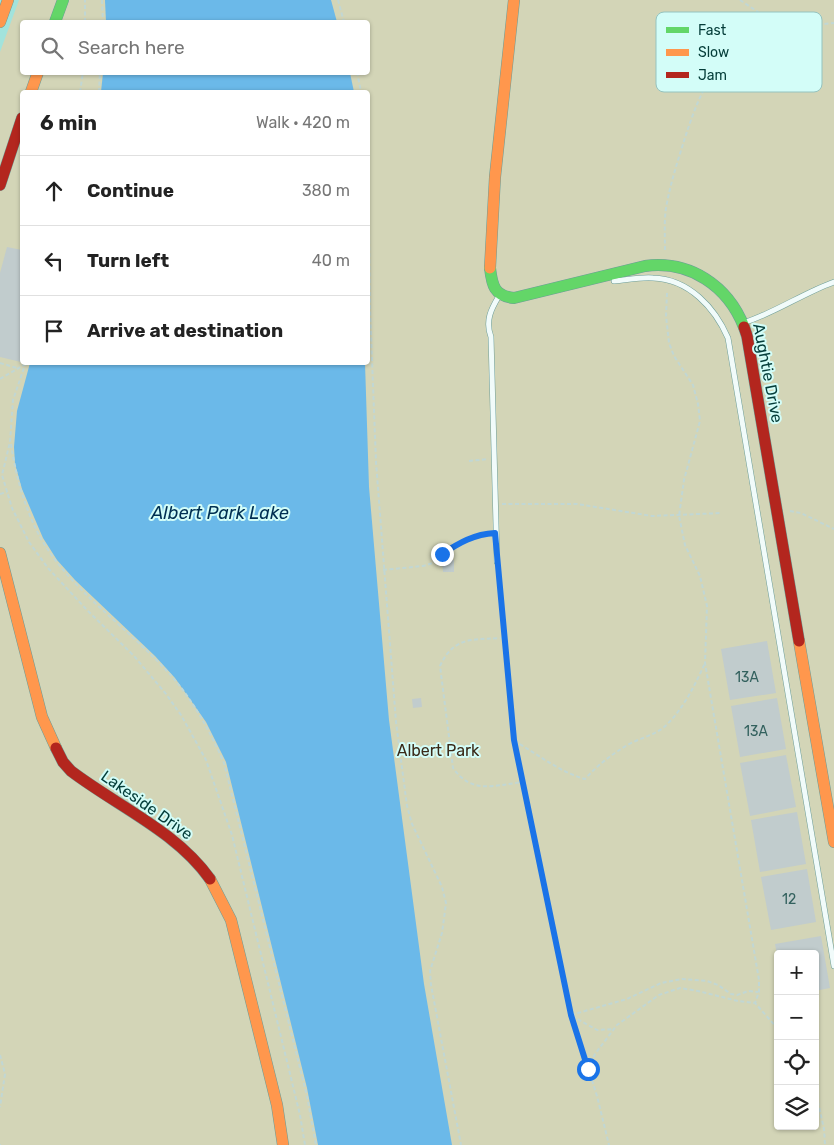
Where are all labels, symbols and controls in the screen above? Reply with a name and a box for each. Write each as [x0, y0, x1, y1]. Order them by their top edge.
legend [656, 12, 822, 92]
search box [20, 20, 370, 75]
text: Fast [698, 22, 727, 39]
icon: search [38, 34, 66, 62]
text: Search here [78, 36, 185, 59]
text: Slow [698, 44, 729, 61]
text: Jam [698, 67, 727, 84]
text: 6 min [40, 110, 97, 135]
text: Walk · 420 m [256, 113, 350, 132]
icon: ahead [40, 177, 68, 205]
text: Continue [87, 179, 174, 202]
text: 380 m [302, 181, 350, 200]
icon: left [40, 247, 68, 275]
text: Turn left [87, 249, 169, 272]
text: 40 m [312, 251, 350, 270]
icon: arrive [40, 317, 68, 345]
text: Arrive at destination [87, 319, 283, 342]
street label: Aughtie Drive [749, 322, 787, 424]
water label: Albert Park Lake [150, 502, 289, 524]
route end [431, 543, 454, 566]
house number: 13A [735, 669, 760, 686]
house number: 13A [744, 723, 769, 740]
park label: Albert Park [397, 741, 480, 760]
street label: Lakeside Drive [97, 766, 197, 844]
house number: 12 [782, 891, 796, 908]
map controls [774, 950, 819, 1130]
button: + [774, 950, 819, 995]
button: − [774, 995, 819, 1040]
button: locate [774, 1040, 819, 1085]
route start [577, 1058, 600, 1081]
button: layers [774, 1085, 819, 1130]

